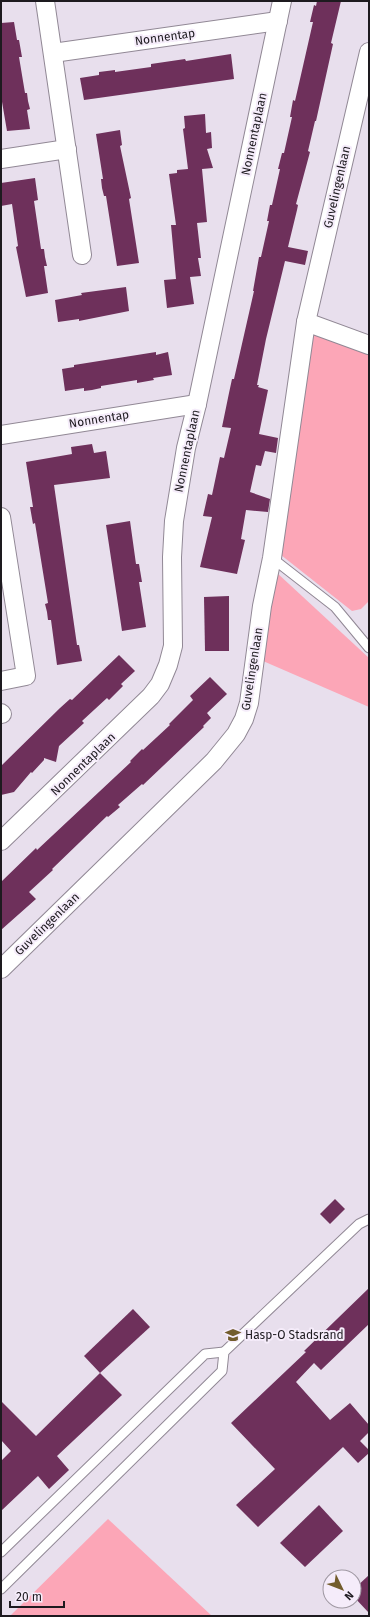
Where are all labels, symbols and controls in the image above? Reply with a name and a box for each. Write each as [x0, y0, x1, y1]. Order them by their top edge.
street label: Nonnentap [134, 26, 196, 48]
street label: Nonnentaplaan [238, 91, 270, 177]
street label: Guvelingenlaan [321, 145, 353, 229]
street label: Nonnentap [68, 407, 130, 431]
street label: Nonnentaplaan [171, 408, 203, 494]
street label: Guvelingenlaan [239, 626, 265, 712]
street label: Nonnentaplaan [48, 730, 118, 798]
street label: Guvelingenlaan [12, 890, 82, 958]
school or university icon: Hasp-O Stadsrand [224, 1326, 242, 1344]
place label: Hasp-O Stadsrand [245, 1328, 344, 1342]
north arrow [322, 1569, 362, 1609]
scale bar [10, 1583, 64, 1609]
text: N [342, 1588, 356, 1603]
text: 20 m [16, 1590, 42, 1604]

